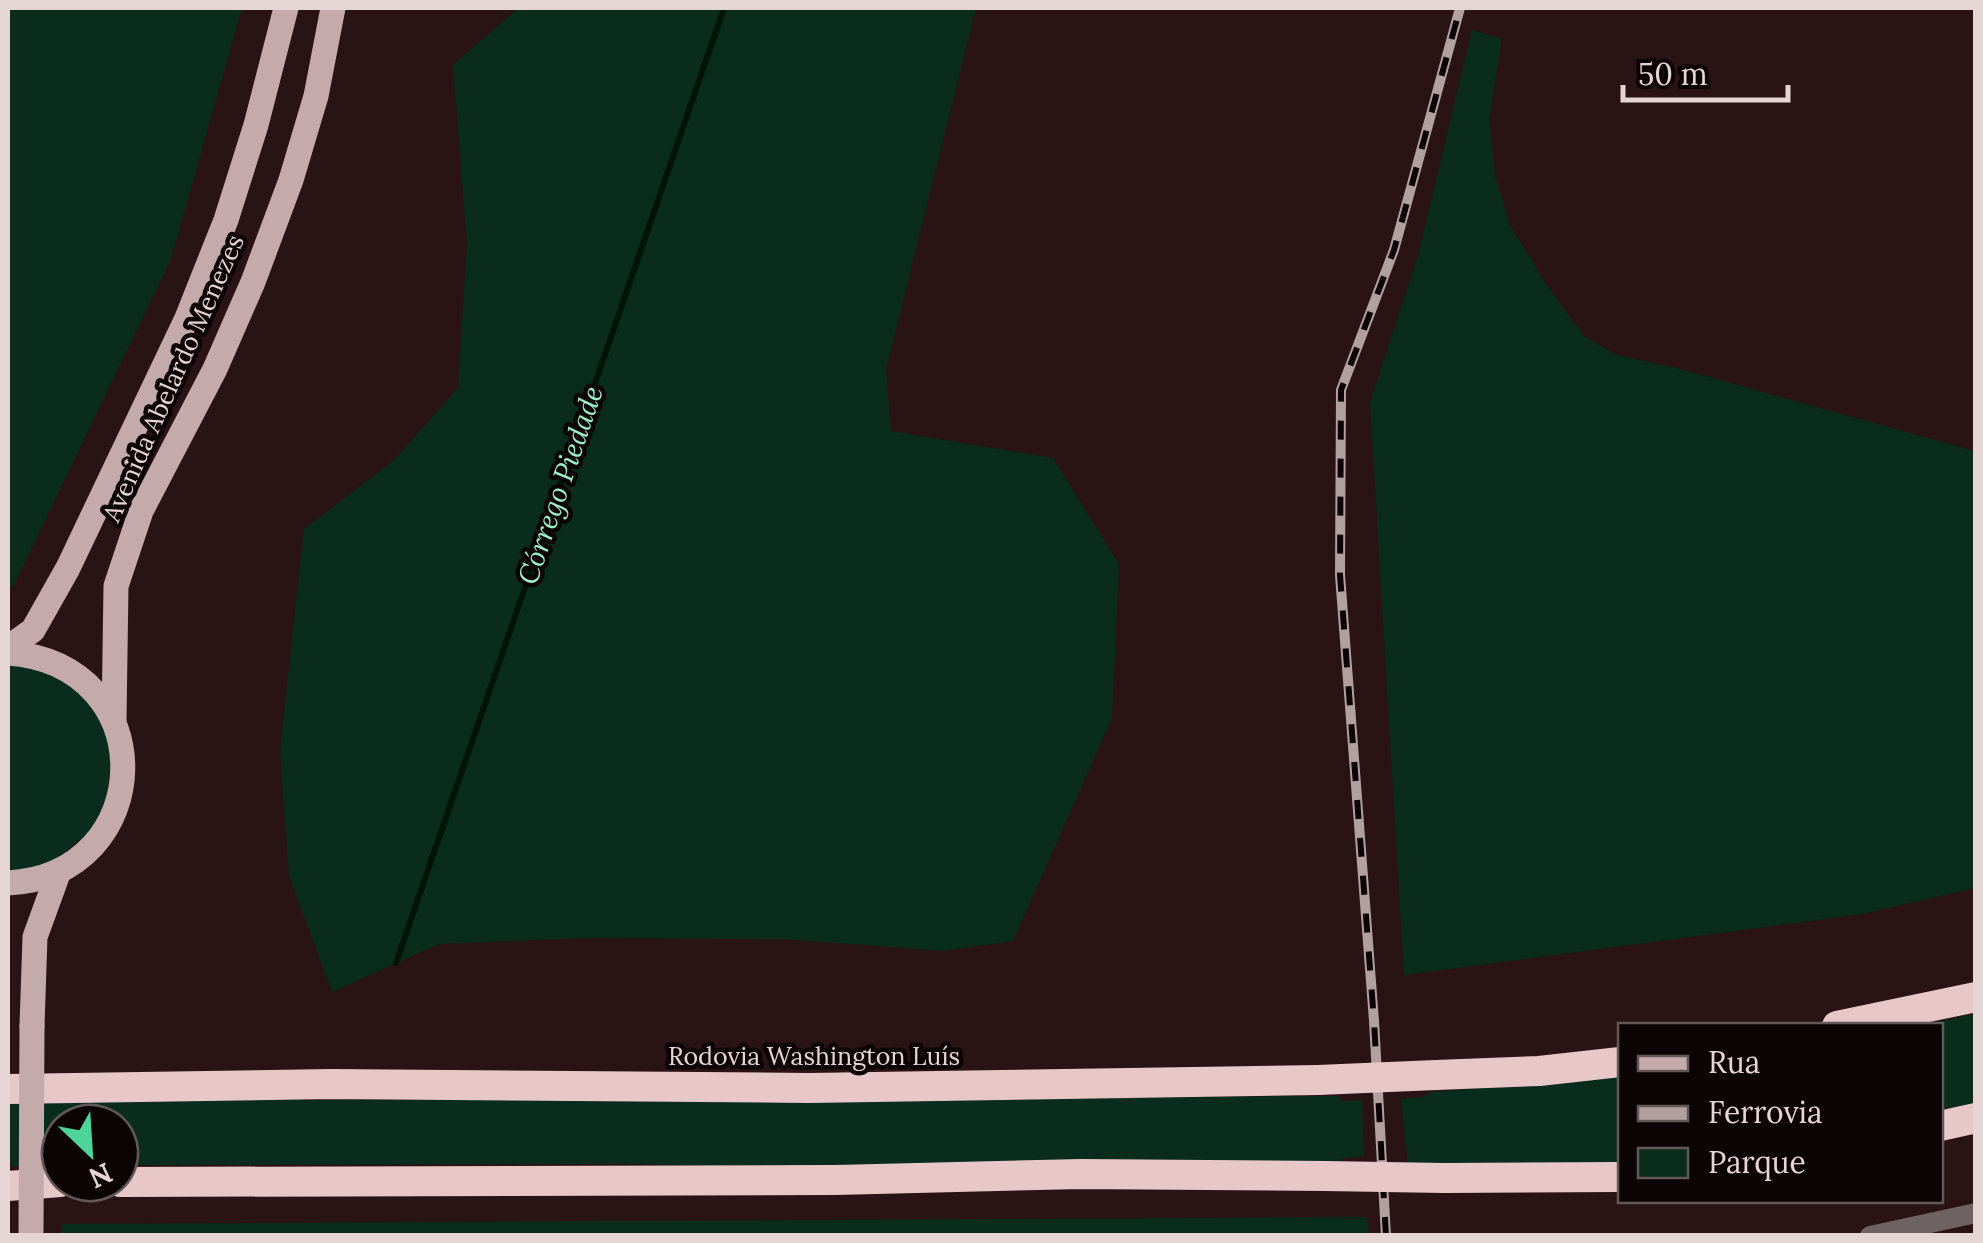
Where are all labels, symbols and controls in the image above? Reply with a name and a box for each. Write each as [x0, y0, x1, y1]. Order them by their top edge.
scale bar [1623, 40, 1788, 102]
text: 50 m [1638, 55, 1708, 93]
street label: Avenida Abelardo Menezes [95, 230, 251, 527]
water label: Córrego Piedade [509, 381, 611, 589]
legend [1618, 1023, 1943, 1203]
street label: Rodovia Washington Luís [668, 1040, 960, 1072]
text: Rua [1708, 1043, 1760, 1081]
text: Ferrovia [1708, 1093, 1822, 1131]
north arrow [40, 1103, 140, 1203]
text: Parque [1708, 1143, 1806, 1181]
text: N [83, 1155, 118, 1197]

